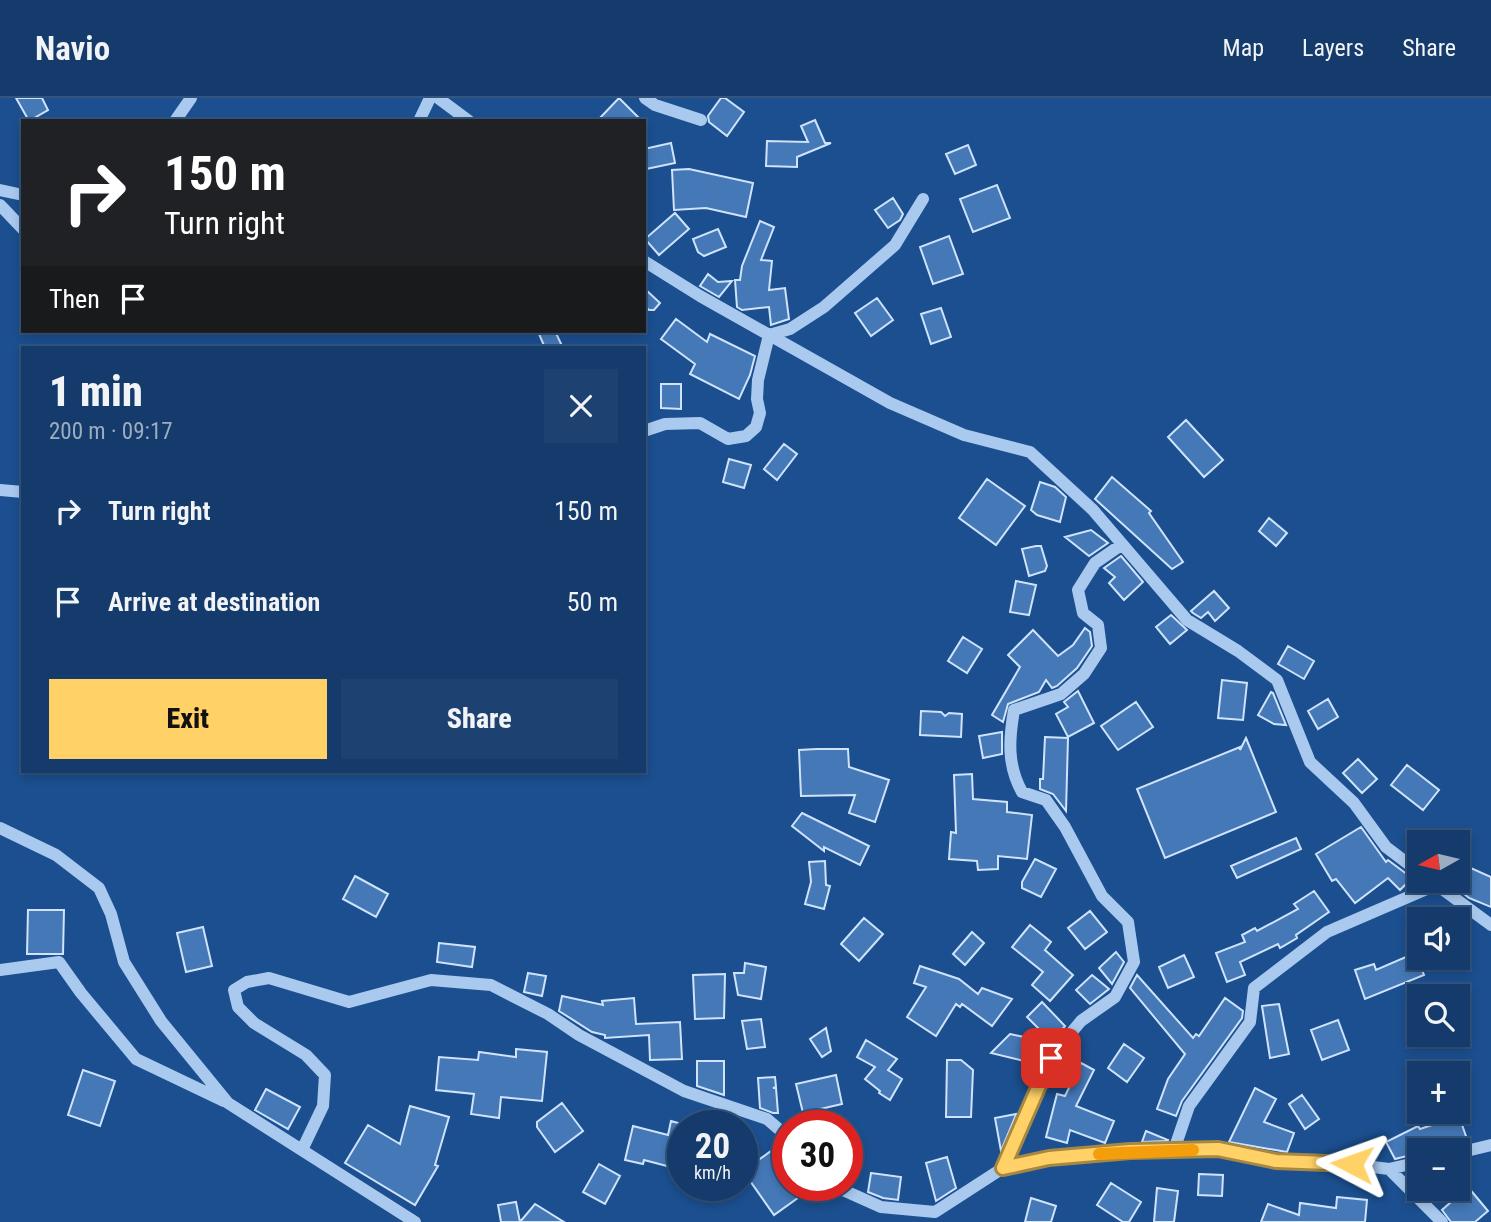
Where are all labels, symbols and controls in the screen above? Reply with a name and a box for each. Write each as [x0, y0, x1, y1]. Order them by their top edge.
text: Navio [35, 29, 110, 68]
text: Map [1223, 34, 1264, 62]
text: Layers [1302, 34, 1364, 62]
text: Share [1402, 34, 1456, 62]
text: 150 m [164, 145, 286, 202]
icon: right [49, 147, 140, 238]
text: Turn right [164, 204, 285, 242]
icon: arrive [114, 280, 152, 318]
text: Then [49, 284, 100, 314]
text: 1 min [49, 367, 143, 416]
button: close [544, 369, 618, 443]
text: 200 m · 09:17 [49, 418, 173, 445]
icon: right [49, 492, 87, 530]
text: Turn right [108, 496, 210, 526]
text: 150 m [554, 496, 618, 526]
icon: arrive [49, 583, 87, 621]
text: Arrive at destination [108, 587, 320, 617]
text: 50 m [567, 587, 618, 617]
button: Exit [49, 679, 327, 759]
button: Share [341, 679, 618, 759]
north arrow [1407, 830, 1470, 892]
map controls [1407, 830, 1470, 1201]
button: sound [1407, 907, 1470, 970]
button: search [1407, 984, 1470, 1047]
pin [1021, 1028, 1081, 1088]
icon: arrive [1032, 1039, 1070, 1077]
button: + [1407, 1061, 1470, 1124]
speed limit sign: 30 [772, 1110, 863, 1201]
text: 20 [695, 1126, 730, 1167]
position arrow [1315, 1127, 1389, 1201]
button: − [1407, 1138, 1470, 1201]
text: km/h [694, 1162, 731, 1183]

